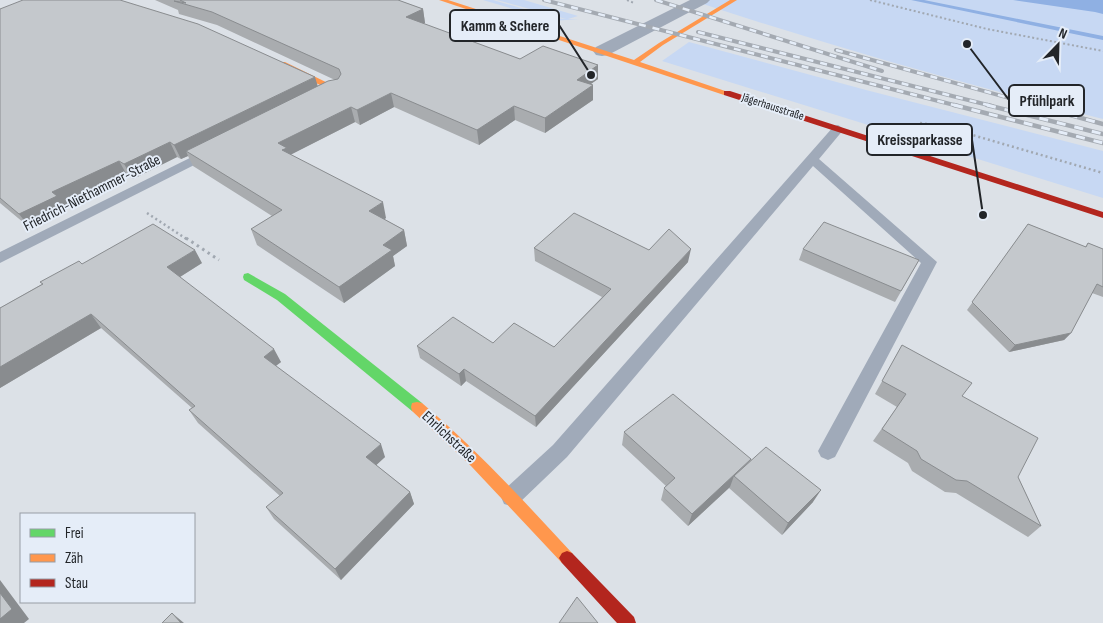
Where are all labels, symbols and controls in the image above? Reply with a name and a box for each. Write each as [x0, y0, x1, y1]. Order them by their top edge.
callout: Kamm & Schere [450, 10, 559, 41]
text: Kamm & Schere [461, 17, 549, 36]
north arrow [1033, 20, 1083, 70]
text: N [1056, 24, 1070, 43]
callout: Pfühlpark [1009, 85, 1084, 116]
street label: Jägerhausstraße [739, 90, 806, 124]
text: Pfühlpark [1020, 92, 1075, 111]
callout: Kreissparkasse [867, 124, 972, 155]
text: Kreissparkasse [877, 131, 963, 150]
street label: Friedrich-Niethammer-Straße [20, 150, 164, 236]
street label: Ehrlichstraße [418, 407, 480, 467]
legend [20, 513, 195, 603]
text: Frei [65, 524, 84, 543]
text: Zäh [65, 549, 83, 568]
text: Stau [65, 574, 88, 593]

